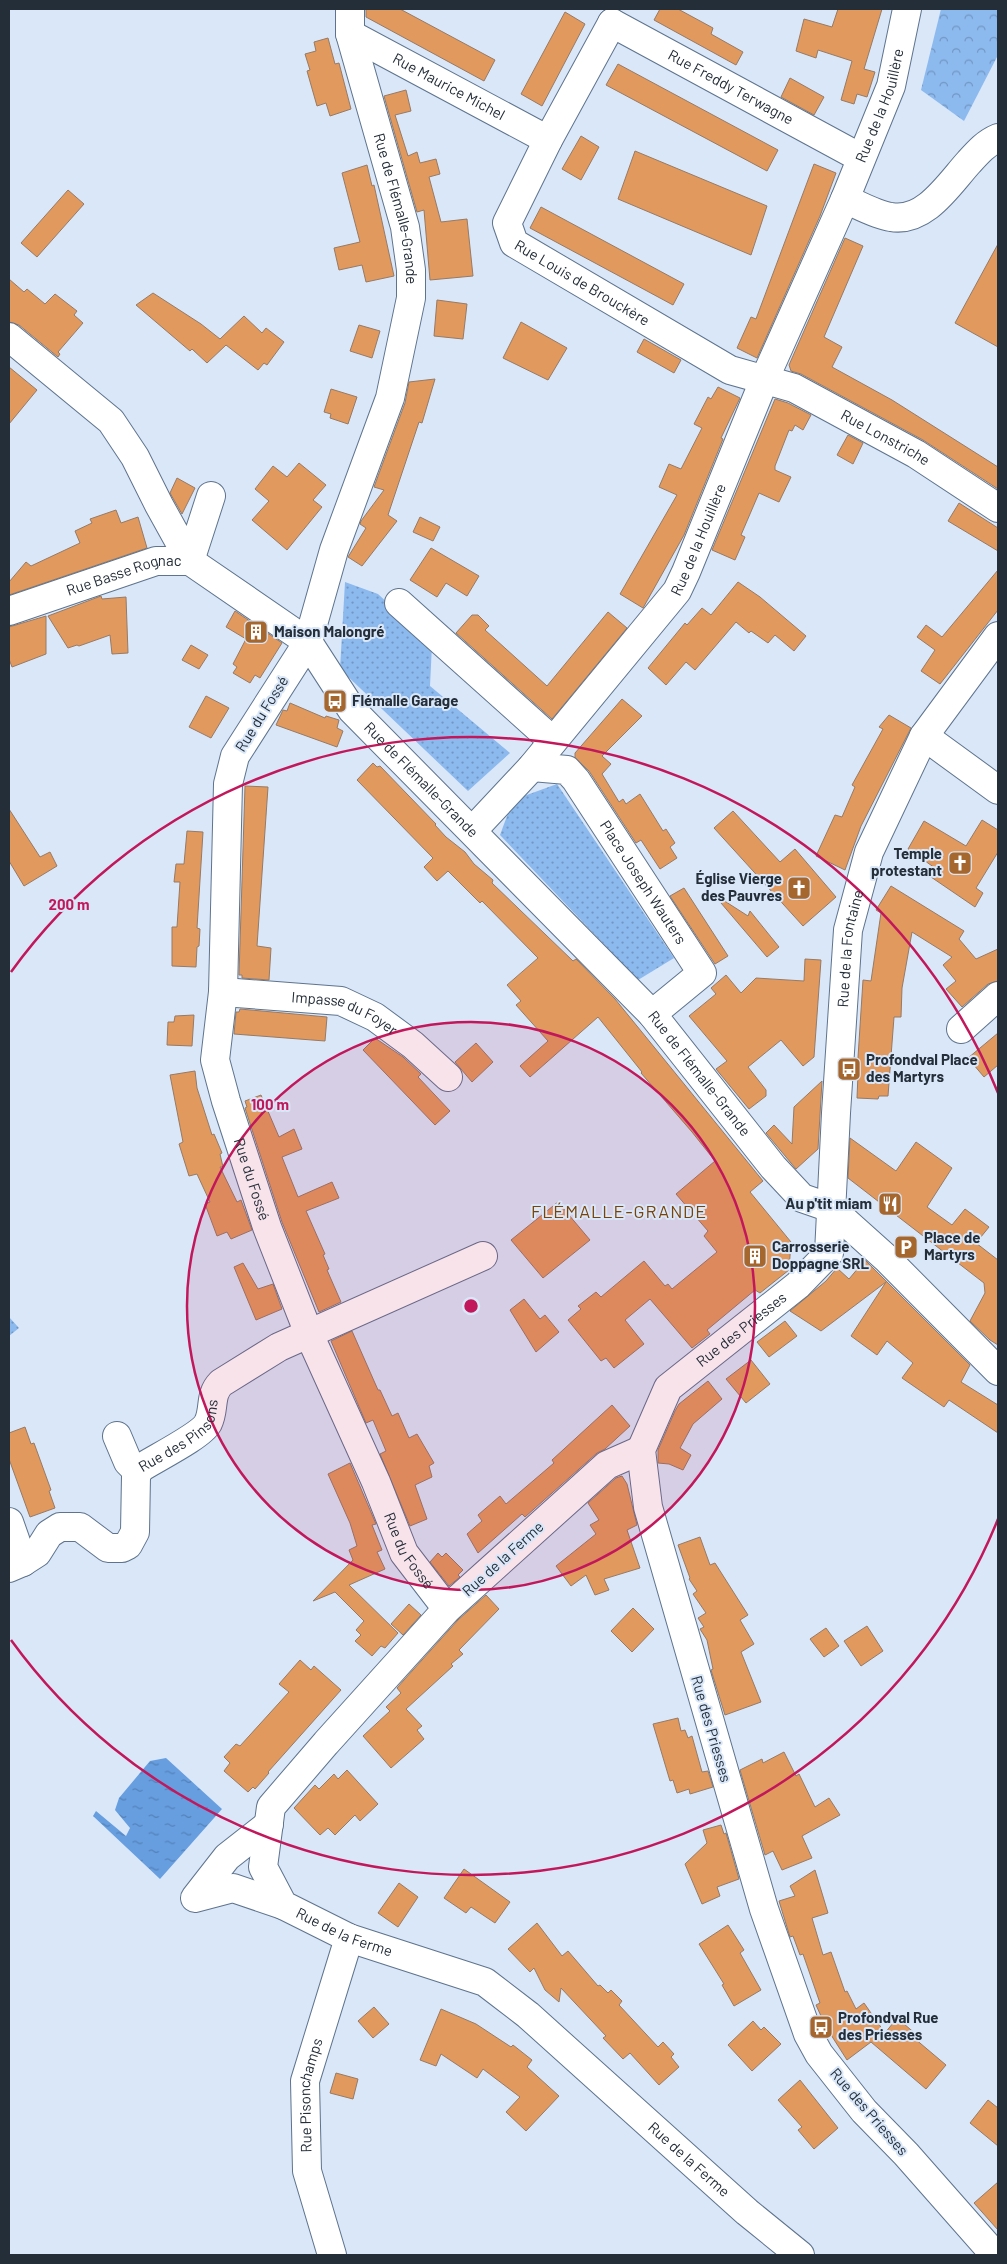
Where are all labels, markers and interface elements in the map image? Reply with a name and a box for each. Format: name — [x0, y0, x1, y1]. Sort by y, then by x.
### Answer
street label: Rue Freddy Terwagne — [665, 45, 797, 128]
street label: Rue de la Houillère — [851, 47, 907, 165]
street label: Rue Maurice Michel — [390, 49, 508, 123]
street label: Rue de Flémalle-Grande — [371, 131, 421, 284]
street label: Rue Louis de Brouckère — [512, 235, 653, 329]
street label: Rue Lonstriche — [838, 405, 934, 469]
street label: Rue de la Houillère — [666, 481, 729, 598]
street label: Rue Basse Rognac — [64, 551, 182, 599]
building icon: Maison Malongré — [243, 619, 269, 645]
place label: Maison Malongré — [274, 622, 384, 640]
street label: Rue du Fossé — [231, 672, 292, 755]
bus stop icon: Flémalle Garage — [322, 688, 348, 714]
place label: Flémalle Garage — [352, 691, 458, 709]
street label: Rue de Flémalle-Grande — [361, 718, 482, 841]
street label: Place Joseph Wauters — [597, 817, 691, 947]
place label: Temple protestant — [871, 844, 942, 879]
church icon: Temple protestant — [947, 850, 973, 876]
place label: Église Vierge des Pauvres — [695, 869, 782, 904]
church icon: Église Vierge des Pauvres — [786, 875, 812, 901]
street label: Rue de la Fontaine — [833, 888, 866, 1008]
text: 200 m — [48, 895, 90, 913]
street label: Impasse du Foyer — [291, 987, 402, 1039]
street label: Rue de Flémalle-Grande — [645, 1007, 755, 1139]
place label: Profondval Place des Martyrs — [866, 1050, 978, 1085]
bus stop icon: Profondval Place des Martyrs — [836, 1056, 862, 1082]
text: 100 m — [251, 1095, 289, 1113]
street label: Rue du Fossé — [231, 1135, 274, 1223]
restaurant icon: Au p'tit miam — [877, 1191, 903, 1217]
place label: Au p'tit miam — [785, 1194, 872, 1212]
district label: FLÉMALLE-GRANDE — [531, 1200, 707, 1222]
place label: Place de Martyrs — [924, 1228, 980, 1263]
parking icon: Place de Martyrs — [893, 1234, 919, 1260]
place label: Carrosserie Doppagne SRL — [772, 1237, 869, 1272]
building icon: Carrosserie Doppagne SRL — [742, 1243, 768, 1269]
street label: Rue des Priesses — [692, 1288, 790, 1370]
centre of rings — [462, 1297, 480, 1315]
street label: Rue des Pinsons — [135, 1398, 221, 1475]
street label: Rue du Fossé — [381, 1510, 438, 1592]
street label: Rue de la Ferme — [458, 1517, 547, 1599]
street label: Rue des Priesses — [688, 1673, 736, 1784]
street label: Rue de la Ferme — [293, 1903, 395, 1959]
place label: Profondval Rue des Priesses — [838, 2008, 939, 2043]
bus stop icon: Profondval Rue des Priesses — [808, 2014, 834, 2040]
street label: Rue Pisonchamps — [295, 2036, 326, 2153]
street label: Rue des Priesses — [827, 2064, 913, 2159]
street label: Rue de la Ferme — [645, 2118, 734, 2200]

